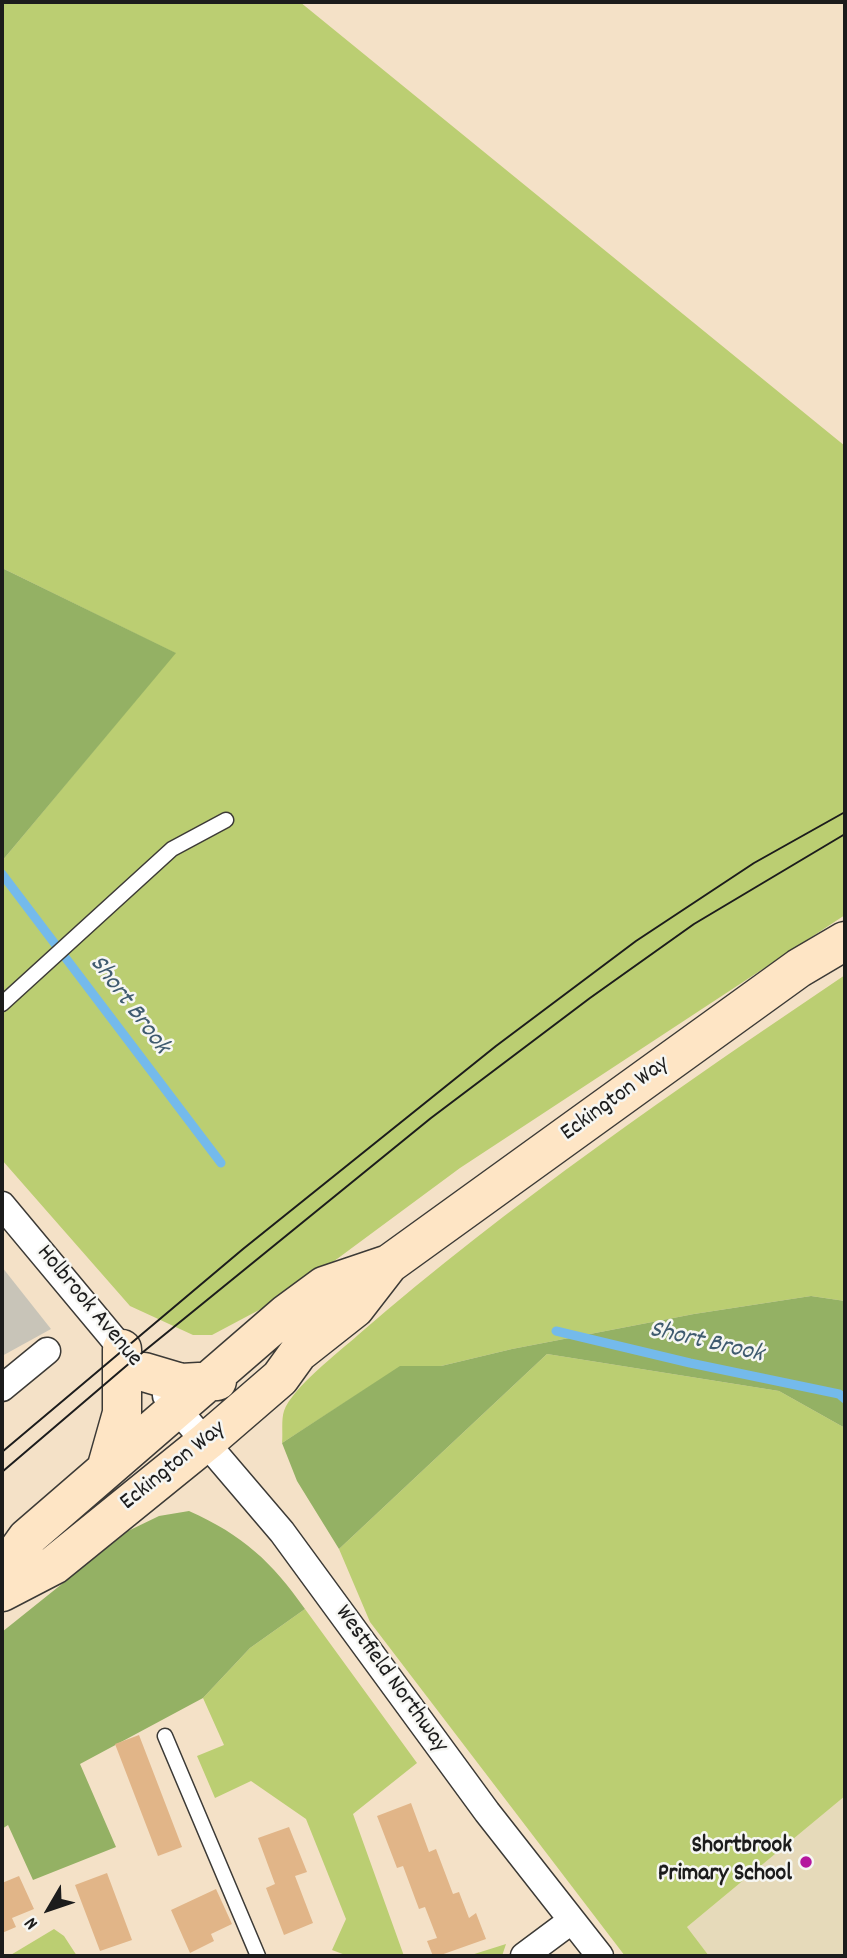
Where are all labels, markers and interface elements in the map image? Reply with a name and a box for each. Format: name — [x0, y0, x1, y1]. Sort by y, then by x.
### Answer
water label: Short Brook — [81, 950, 175, 1062]
street label: Eckington Way — [556, 1051, 676, 1149]
street label: Holbrook Avenue — [29, 1240, 147, 1374]
water label: Short Brook — [646, 1316, 766, 1372]
street label: Eckington Way — [115, 1416, 233, 1518]
street label: Westfield Northway — [327, 1601, 453, 1759]
place label: Shortbrook Primary School — [658, 1834, 792, 1890]
marker: Shortbrook Primary School — [798, 1854, 814, 1870]
north arrow — [14, 1874, 84, 1944]
text: N — [19, 1910, 46, 1935]

